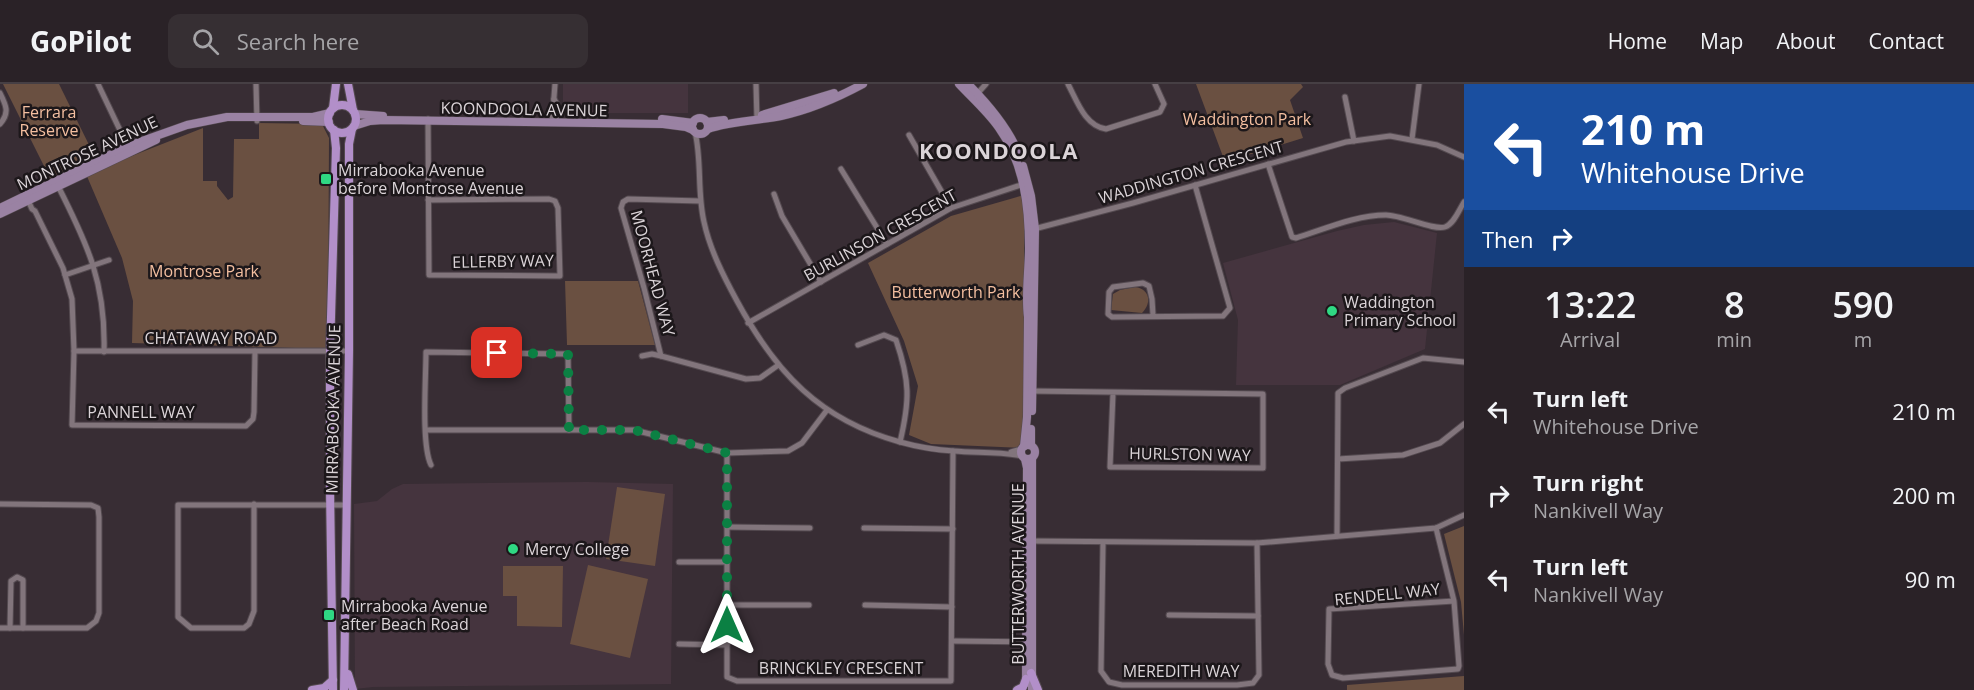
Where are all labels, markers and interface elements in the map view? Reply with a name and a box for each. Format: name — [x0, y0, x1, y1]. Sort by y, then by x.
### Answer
search box — [168, 14, 588, 68]
text: GoPilot — [30, 22, 132, 60]
icon: search — [189, 25, 222, 58]
text: Search here — [237, 26, 359, 56]
text: Home — [1608, 27, 1667, 55]
text: Map — [1700, 27, 1743, 55]
text: About — [1776, 27, 1836, 55]
text: Contact — [1869, 27, 1944, 55]
street label: KOONDOOLA AVENUE — [440, 97, 608, 121]
text: 210 m — [1581, 100, 1705, 157]
park label: Ferrara Reserve — [20, 101, 79, 141]
park label: Waddington Park — [1183, 108, 1312, 130]
icon: left — [1482, 108, 1560, 186]
street label: MONTROSE AVENUE — [13, 111, 161, 195]
district label: KOONDOOLA — [919, 135, 1079, 165]
street label: WADDINGTON CRESCENT — [1096, 135, 1286, 209]
text: Whitehouse Drive — [1581, 154, 1805, 191]
place label: Mirrabooka Avenue before Montrose Avenue — [338, 159, 524, 199]
marker: Mirrabooka Avenue before Montrose Avenue — [319, 172, 333, 186]
street label: BURLINSON CRESCENT — [800, 184, 961, 286]
street label: MOORHEAD WAY — [626, 208, 680, 338]
icon: right — [1545, 222, 1578, 255]
text: Then — [1482, 224, 1533, 254]
street label: ELLERBY WAY — [452, 249, 554, 273]
park label: Montrose Park — [149, 260, 260, 282]
text: 13:22 — [1544, 280, 1636, 329]
text: 8 — [1724, 280, 1745, 329]
text: 590 — [1832, 280, 1894, 329]
park label: Butterworth Park — [892, 281, 1021, 303]
place label: Waddington Primary School — [1344, 291, 1456, 331]
marker: Waddington Primary School — [1325, 304, 1339, 318]
street label: MIRRABOOKA AVENUE — [321, 324, 345, 494]
text: Arrival — [1560, 326, 1620, 353]
text: min — [1716, 326, 1752, 353]
text: m — [1854, 326, 1872, 353]
street label: CHATAWAY ROAD — [145, 327, 277, 349]
pin — [471, 327, 522, 378]
icon: arrive — [480, 336, 513, 369]
text: Turn left — [1533, 383, 1628, 413]
icon: left — [1482, 395, 1515, 428]
text: 210 m — [1892, 396, 1956, 426]
street label: PANNELL WAY — [87, 401, 195, 423]
text: Whitehouse Drive — [1533, 413, 1699, 440]
street label: HURLSTON WAY — [1129, 442, 1251, 466]
text: Turn right — [1533, 467, 1644, 497]
icon: right — [1482, 479, 1515, 512]
text: 200 m — [1892, 480, 1956, 510]
street label: BUTTERWORTH AVENUE — [1007, 483, 1029, 665]
text: Nankivell Way — [1533, 497, 1663, 524]
place label: Mercy College — [525, 538, 629, 560]
marker: Mercy College — [506, 542, 520, 556]
text: Turn left — [1533, 551, 1628, 581]
icon: left — [1482, 563, 1515, 596]
text: 90 m — [1905, 564, 1956, 594]
street label: RENDELL WAY — [1333, 578, 1441, 610]
text: Nankivell Way — [1533, 581, 1663, 608]
position arrow — [695, 593, 759, 657]
place label: Mirrabooka Avenue after Beach Road — [341, 595, 488, 635]
marker: Mirrabooka Avenue after Beach Road — [322, 608, 336, 622]
street label: BRINCKLEY CRESCENT — [759, 657, 923, 679]
street label: MEREDITH WAY — [1123, 660, 1239, 682]

